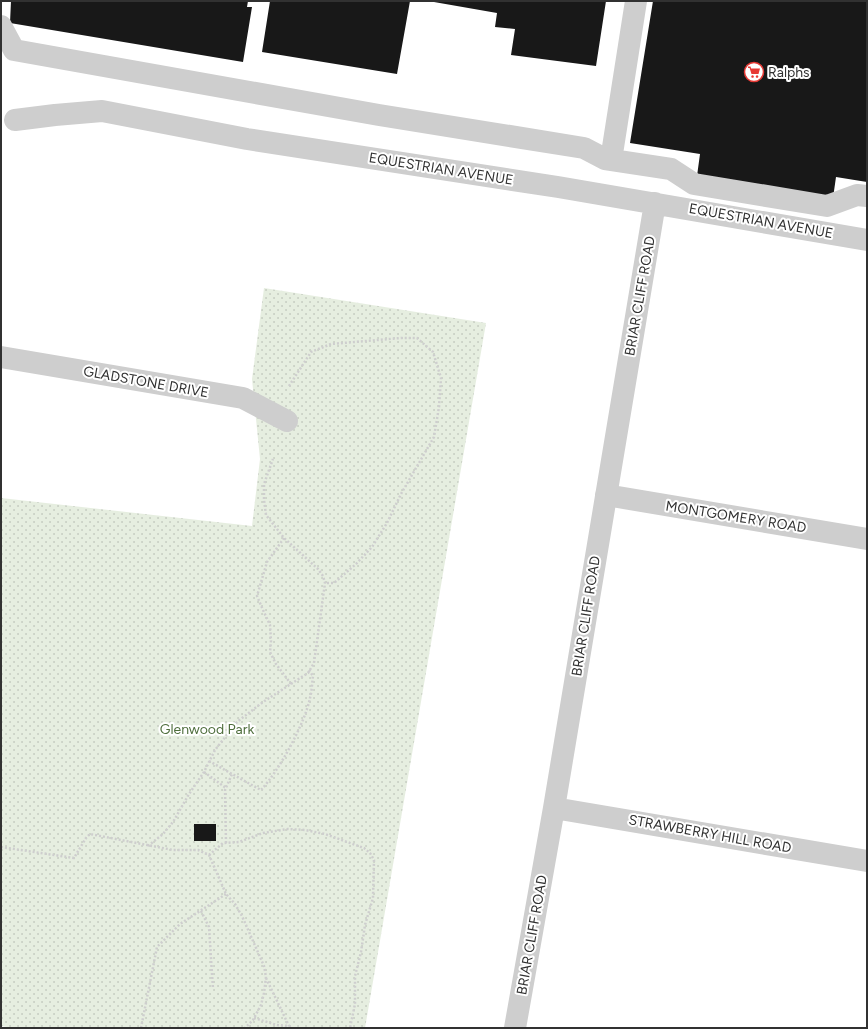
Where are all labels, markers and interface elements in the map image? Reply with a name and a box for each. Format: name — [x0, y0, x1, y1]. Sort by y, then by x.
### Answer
supermarket icon: Ralphs — [743, 61, 765, 83]
place label: Ralphs — [768, 64, 810, 81]
street label: EQUESTRIAN AVENUE — [368, 149, 514, 189]
street label: EQUESTRIAN AVENUE — [688, 200, 834, 242]
street label: BRIAR CLIFF ROAD — [621, 235, 659, 357]
street label: GLADSTONE DRIVE — [82, 363, 210, 401]
street label: MONTGOMERY ROAD — [664, 497, 808, 537]
street label: BRIAR CLIFF ROAD — [568, 555, 604, 677]
park label: Glenwood Park — [160, 721, 254, 738]
street label: STRAWBERRY HILL ROAD — [627, 811, 793, 857]
street label: BRIAR CLIFF ROAD — [513, 874, 551, 996]

